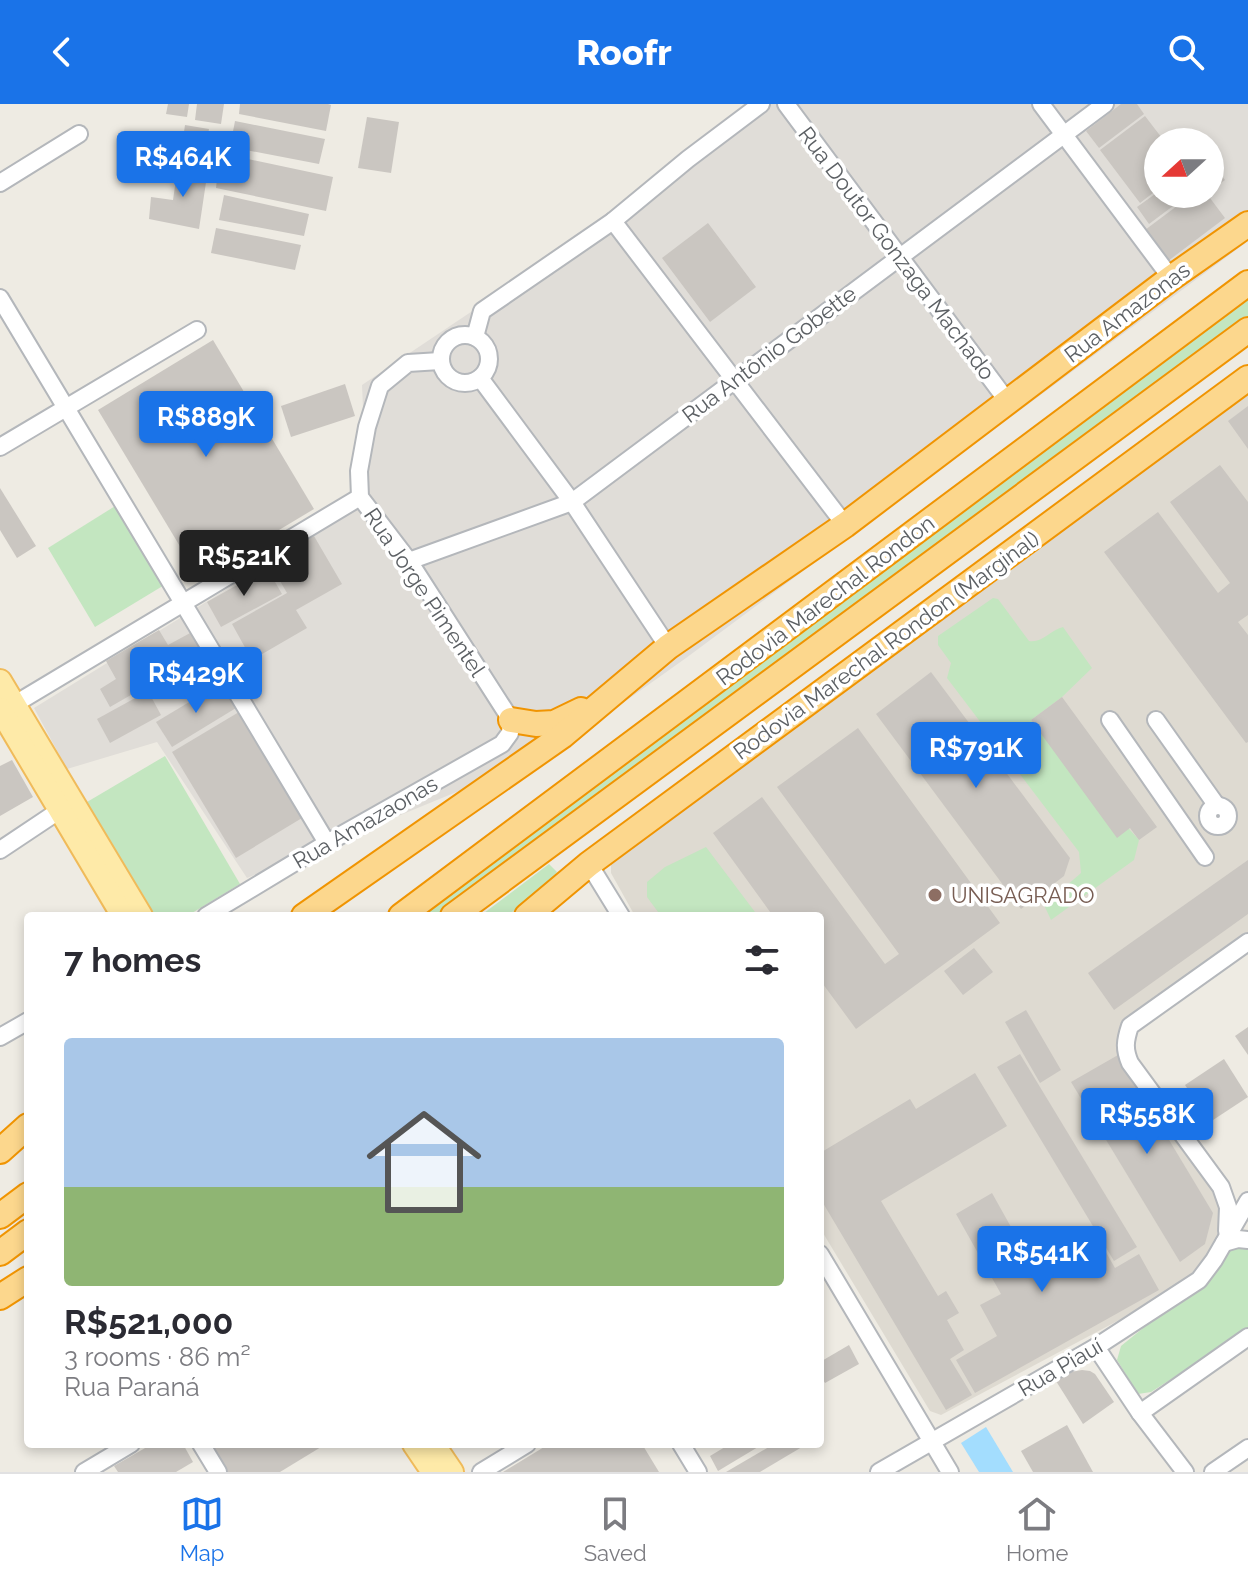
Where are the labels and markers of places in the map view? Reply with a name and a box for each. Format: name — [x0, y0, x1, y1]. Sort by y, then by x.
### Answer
pin: R$464K — [118, 131, 248, 199]
pin: R$889K — [141, 391, 271, 459]
pin: R$521K — [179, 530, 309, 598]
pin: R$429K — [131, 647, 261, 715]
pin: R$791K — [911, 722, 1041, 790]
place label: UNISAGRADO — [951, 882, 1095, 908]
marker: UNISAGRADO — [926, 886, 944, 904]
pin: R$558K — [1082, 1088, 1212, 1156]
pin: R$541K — [977, 1226, 1107, 1294]

